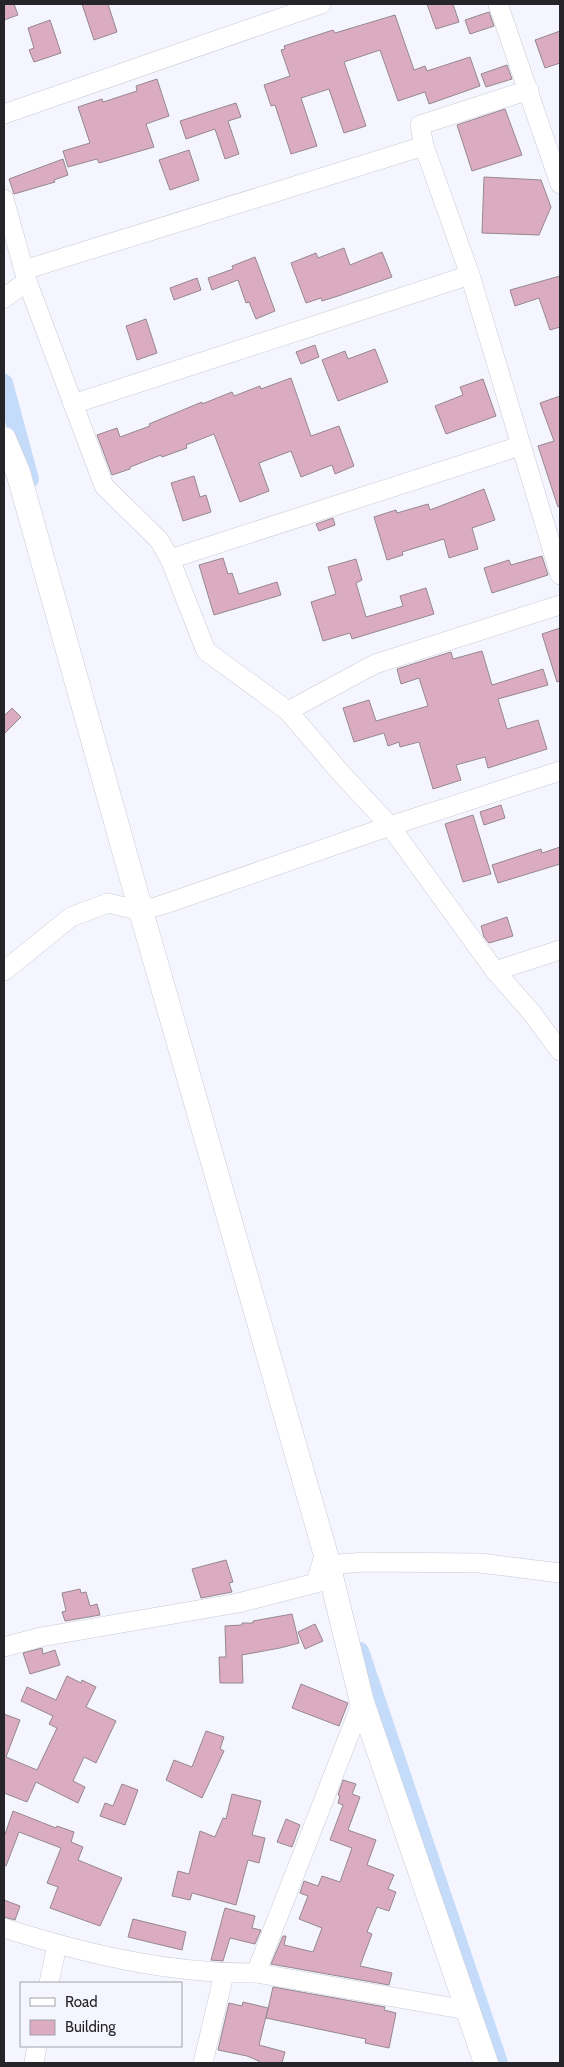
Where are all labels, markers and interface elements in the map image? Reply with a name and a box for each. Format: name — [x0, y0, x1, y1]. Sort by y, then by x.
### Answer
legend — [20, 1982, 182, 2047]
text: Road — [65, 1993, 98, 2011]
text: Building — [65, 2018, 116, 2036]

